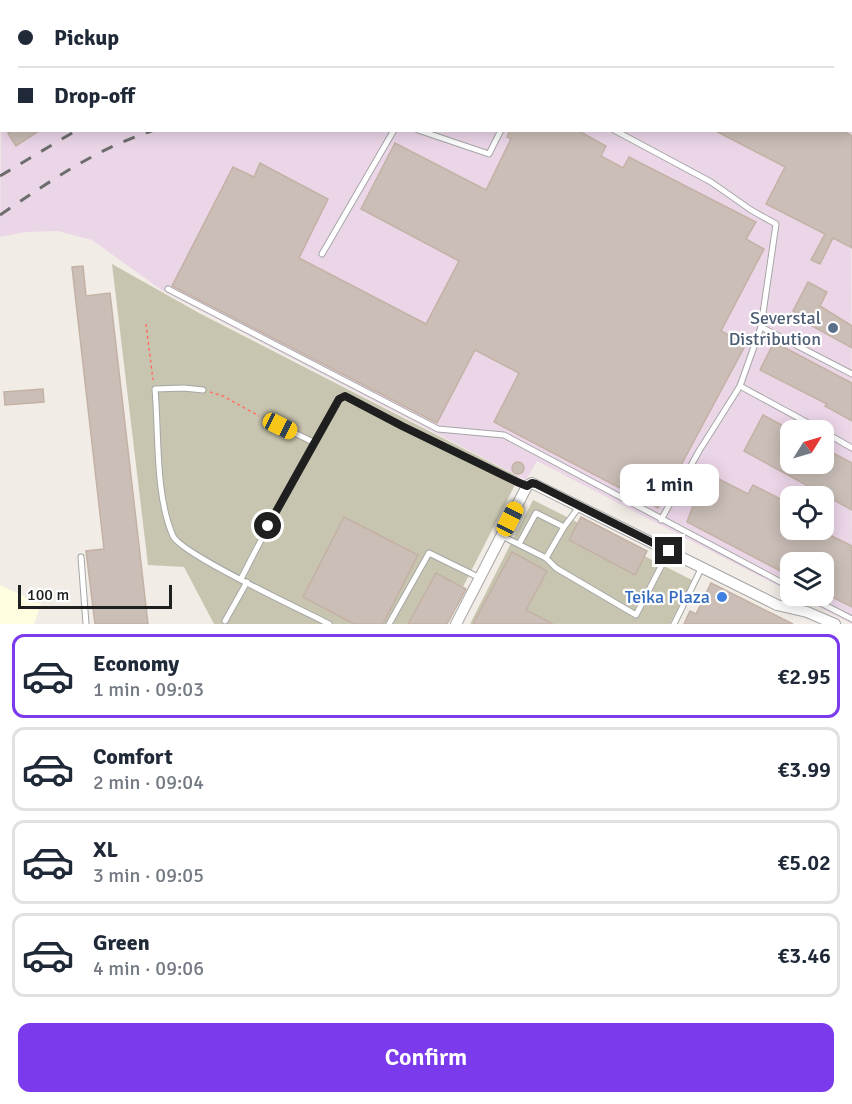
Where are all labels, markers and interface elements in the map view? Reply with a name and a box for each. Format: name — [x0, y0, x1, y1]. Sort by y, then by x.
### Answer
text: Pickup — [54, 24, 119, 51]
text: Drop-off — [54, 82, 135, 109]
place label: Severstal Distribution — [729, 307, 821, 350]
marker: Severstal Distribution — [826, 321, 840, 335]
car — [260, 410, 300, 442]
north arrow — [780, 420, 834, 474]
map controls — [780, 420, 834, 606]
callout: 1 min — [620, 464, 718, 506]
text: 1 min — [646, 472, 693, 497]
button: locate — [780, 486, 834, 540]
car — [494, 499, 526, 539]
route start — [254, 512, 281, 539]
route end — [655, 537, 682, 564]
button: layers — [780, 552, 834, 606]
scale bar — [18, 582, 172, 610]
text: 100 m — [27, 585, 69, 605]
place label: Teika Plaza — [625, 586, 710, 608]
marker: Teika Plaza — [715, 590, 729, 604]
icon: car — [21, 649, 75, 703]
text: Economy — [93, 650, 179, 677]
text: €2.95 — [777, 663, 831, 690]
text: 1 min · 09:03 — [93, 677, 204, 702]
icon: car — [21, 742, 75, 796]
text: Comfort — [93, 743, 173, 770]
text: €3.99 — [777, 756, 831, 783]
text: 2 min · 09:04 — [93, 770, 204, 795]
icon: car — [21, 835, 75, 889]
text: XL — [93, 836, 118, 863]
text: €5.02 — [777, 849, 831, 876]
text: 3 min · 09:05 — [93, 863, 204, 888]
icon: car — [21, 928, 75, 982]
text: Green — [93, 929, 150, 956]
text: €3.46 — [777, 942, 831, 969]
text: 4 min · 09:06 — [93, 956, 204, 981]
button: Confirm — [18, 1023, 834, 1092]

